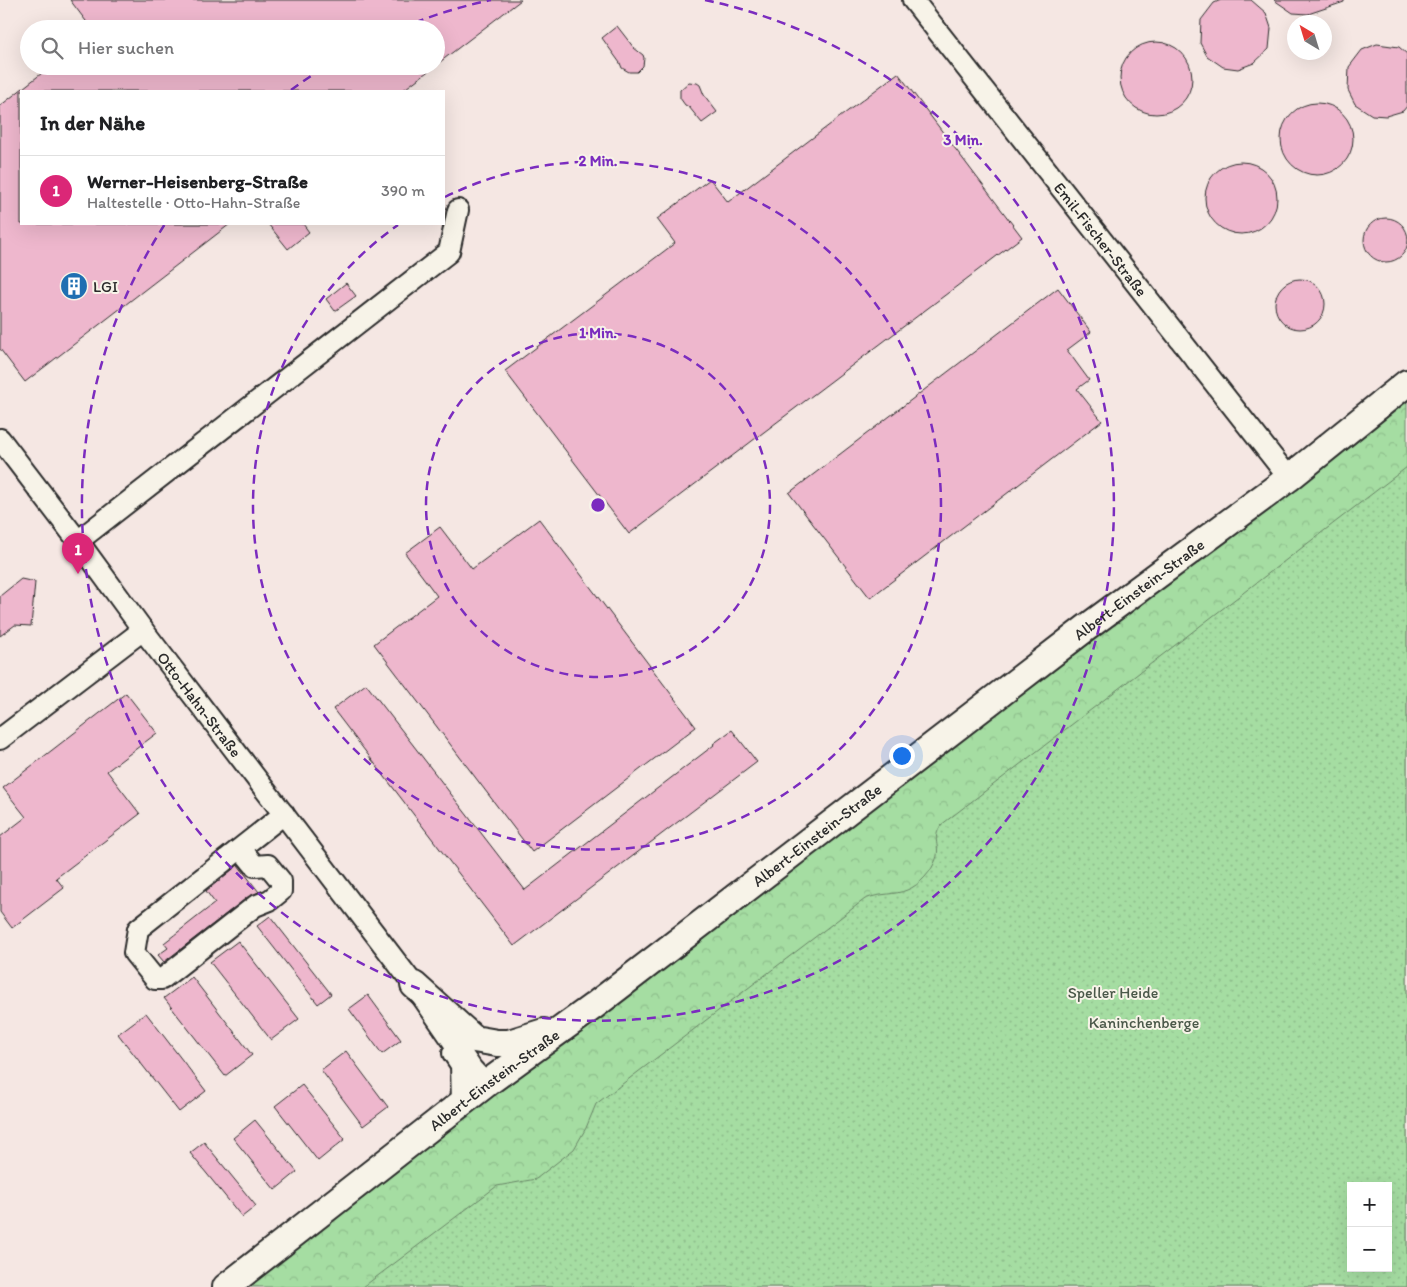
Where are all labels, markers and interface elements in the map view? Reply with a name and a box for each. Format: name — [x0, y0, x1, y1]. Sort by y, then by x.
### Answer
north arrow — [1287, 15, 1332, 60]
search box — [20, 20, 445, 75]
icon: search — [38, 34, 66, 62]
text: Hier suchen — [78, 36, 174, 59]
text: In der Nähe — [40, 110, 145, 135]
text: 3 Min. — [943, 131, 983, 149]
text: 2 Min. — [578, 152, 618, 170]
text: Werner-Heisenberg-Straße — [87, 170, 308, 193]
street label: Emil-Fischer-Straße — [1050, 178, 1151, 300]
text: 1 — [52, 181, 60, 200]
text: 390 m — [381, 181, 425, 200]
text: Haltestelle · Otto-Hahn-Straße — [87, 193, 300, 212]
building icon: LGI — [59, 271, 89, 301]
place label: LGI — [93, 277, 118, 296]
text: 1 Min. — [579, 324, 617, 342]
centre of rings — [589, 496, 607, 514]
pin: 1 — [62, 533, 94, 574]
street label: Albert-Einstein-Straße — [1070, 535, 1208, 644]
street label: Otto-Hahn-Straße — [153, 648, 245, 761]
your location — [889, 743, 915, 769]
street label: Albert-Einstein-Straße — [749, 779, 886, 891]
park label: Speller Heide — [1068, 983, 1158, 1002]
park label: Kaninchenberge — [1089, 1013, 1199, 1032]
street label: Albert-Einstein-Straße — [425, 1025, 563, 1135]
map controls — [1347, 1182, 1392, 1272]
button: + — [1347, 1182, 1392, 1227]
button: − — [1347, 1227, 1392, 1272]

